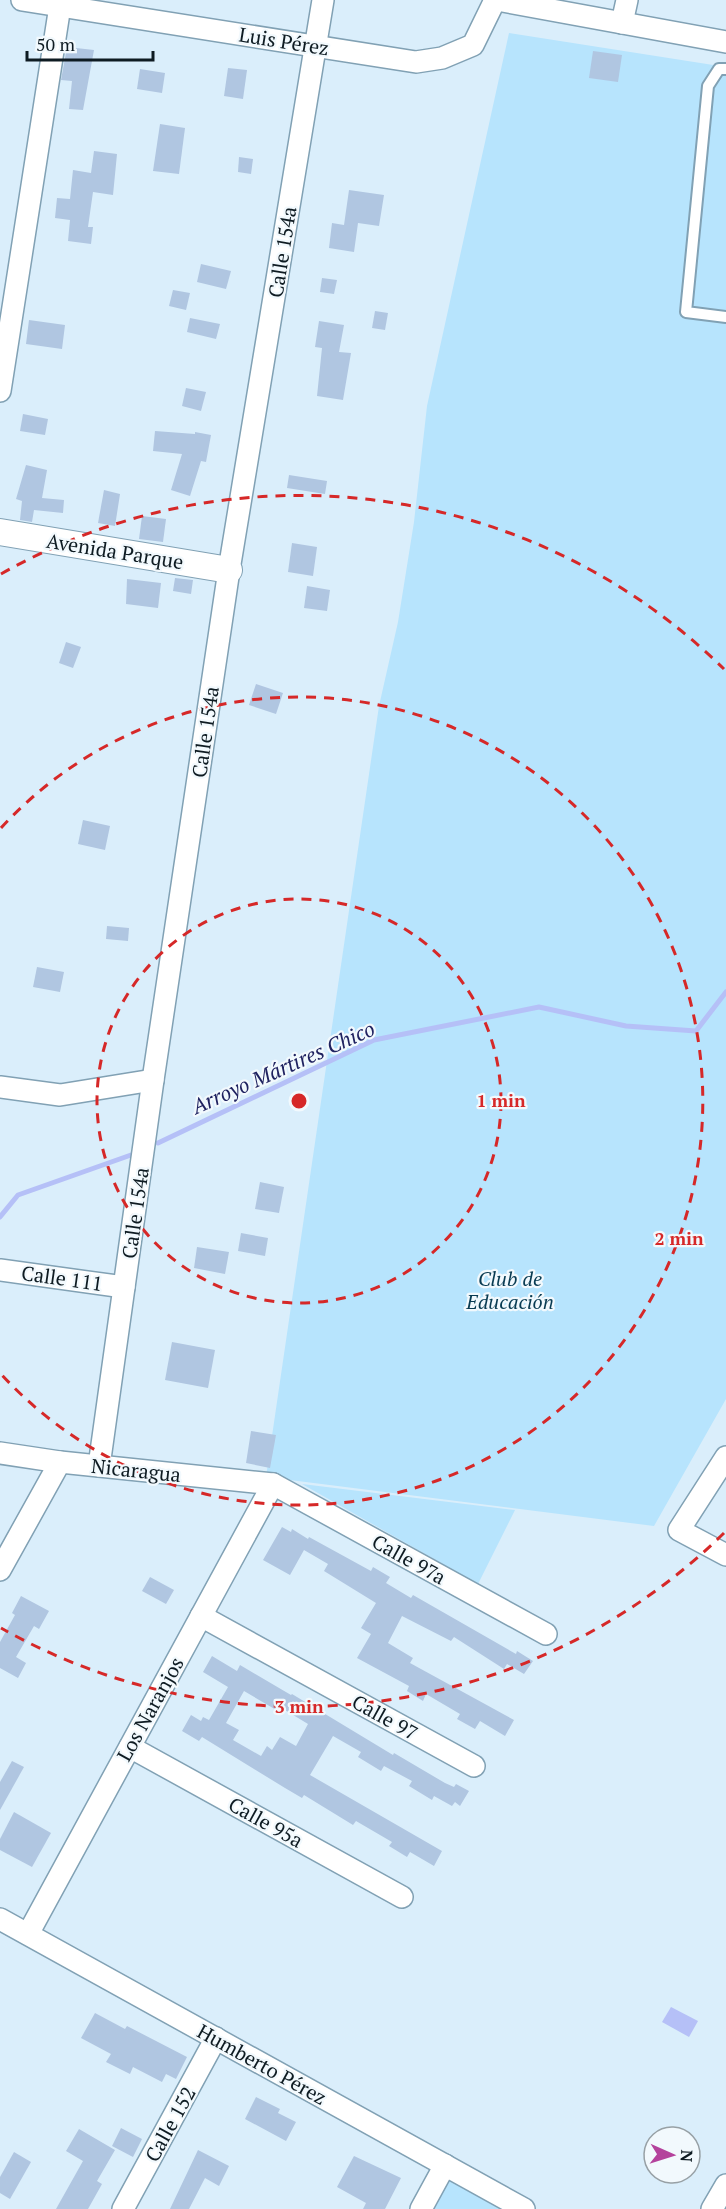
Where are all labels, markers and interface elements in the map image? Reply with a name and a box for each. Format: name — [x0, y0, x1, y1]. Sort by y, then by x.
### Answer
street label: Luis Pérez — [237, 21, 331, 61]
scale bar — [27, 24, 153, 62]
text: 50 m — [36, 32, 76, 56]
street label: Calle 154a — [261, 204, 303, 300]
street label: Avenida Parque — [45, 527, 185, 575]
street label: Calle 154a — [185, 685, 225, 779]
water label: Arroyo Mártires Chico — [185, 1014, 379, 1121]
text: 1 min — [476, 1088, 526, 1112]
centre of rings — [289, 1091, 309, 1111]
street label: Calle 154a — [115, 1166, 155, 1260]
text: 2 min — [654, 1226, 704, 1250]
street label: Calle 111 — [20, 1259, 104, 1297]
park label: Club de Educación — [465, 1265, 554, 1315]
street label: Nicaragua — [90, 1452, 182, 1488]
street label: Calle 97a — [367, 1528, 451, 1590]
street label: Los Naranjos — [110, 1652, 190, 1766]
street label: Calle 97 — [347, 1688, 423, 1746]
text: 3 min — [274, 1694, 324, 1718]
street label: Calle 95a — [224, 1790, 308, 1854]
street label: Humberto Pérez — [193, 2017, 331, 2111]
street label: Calle 152 — [138, 2082, 202, 2166]
north arrow — [642, 2125, 702, 2185]
text: N — [676, 2149, 698, 2162]

